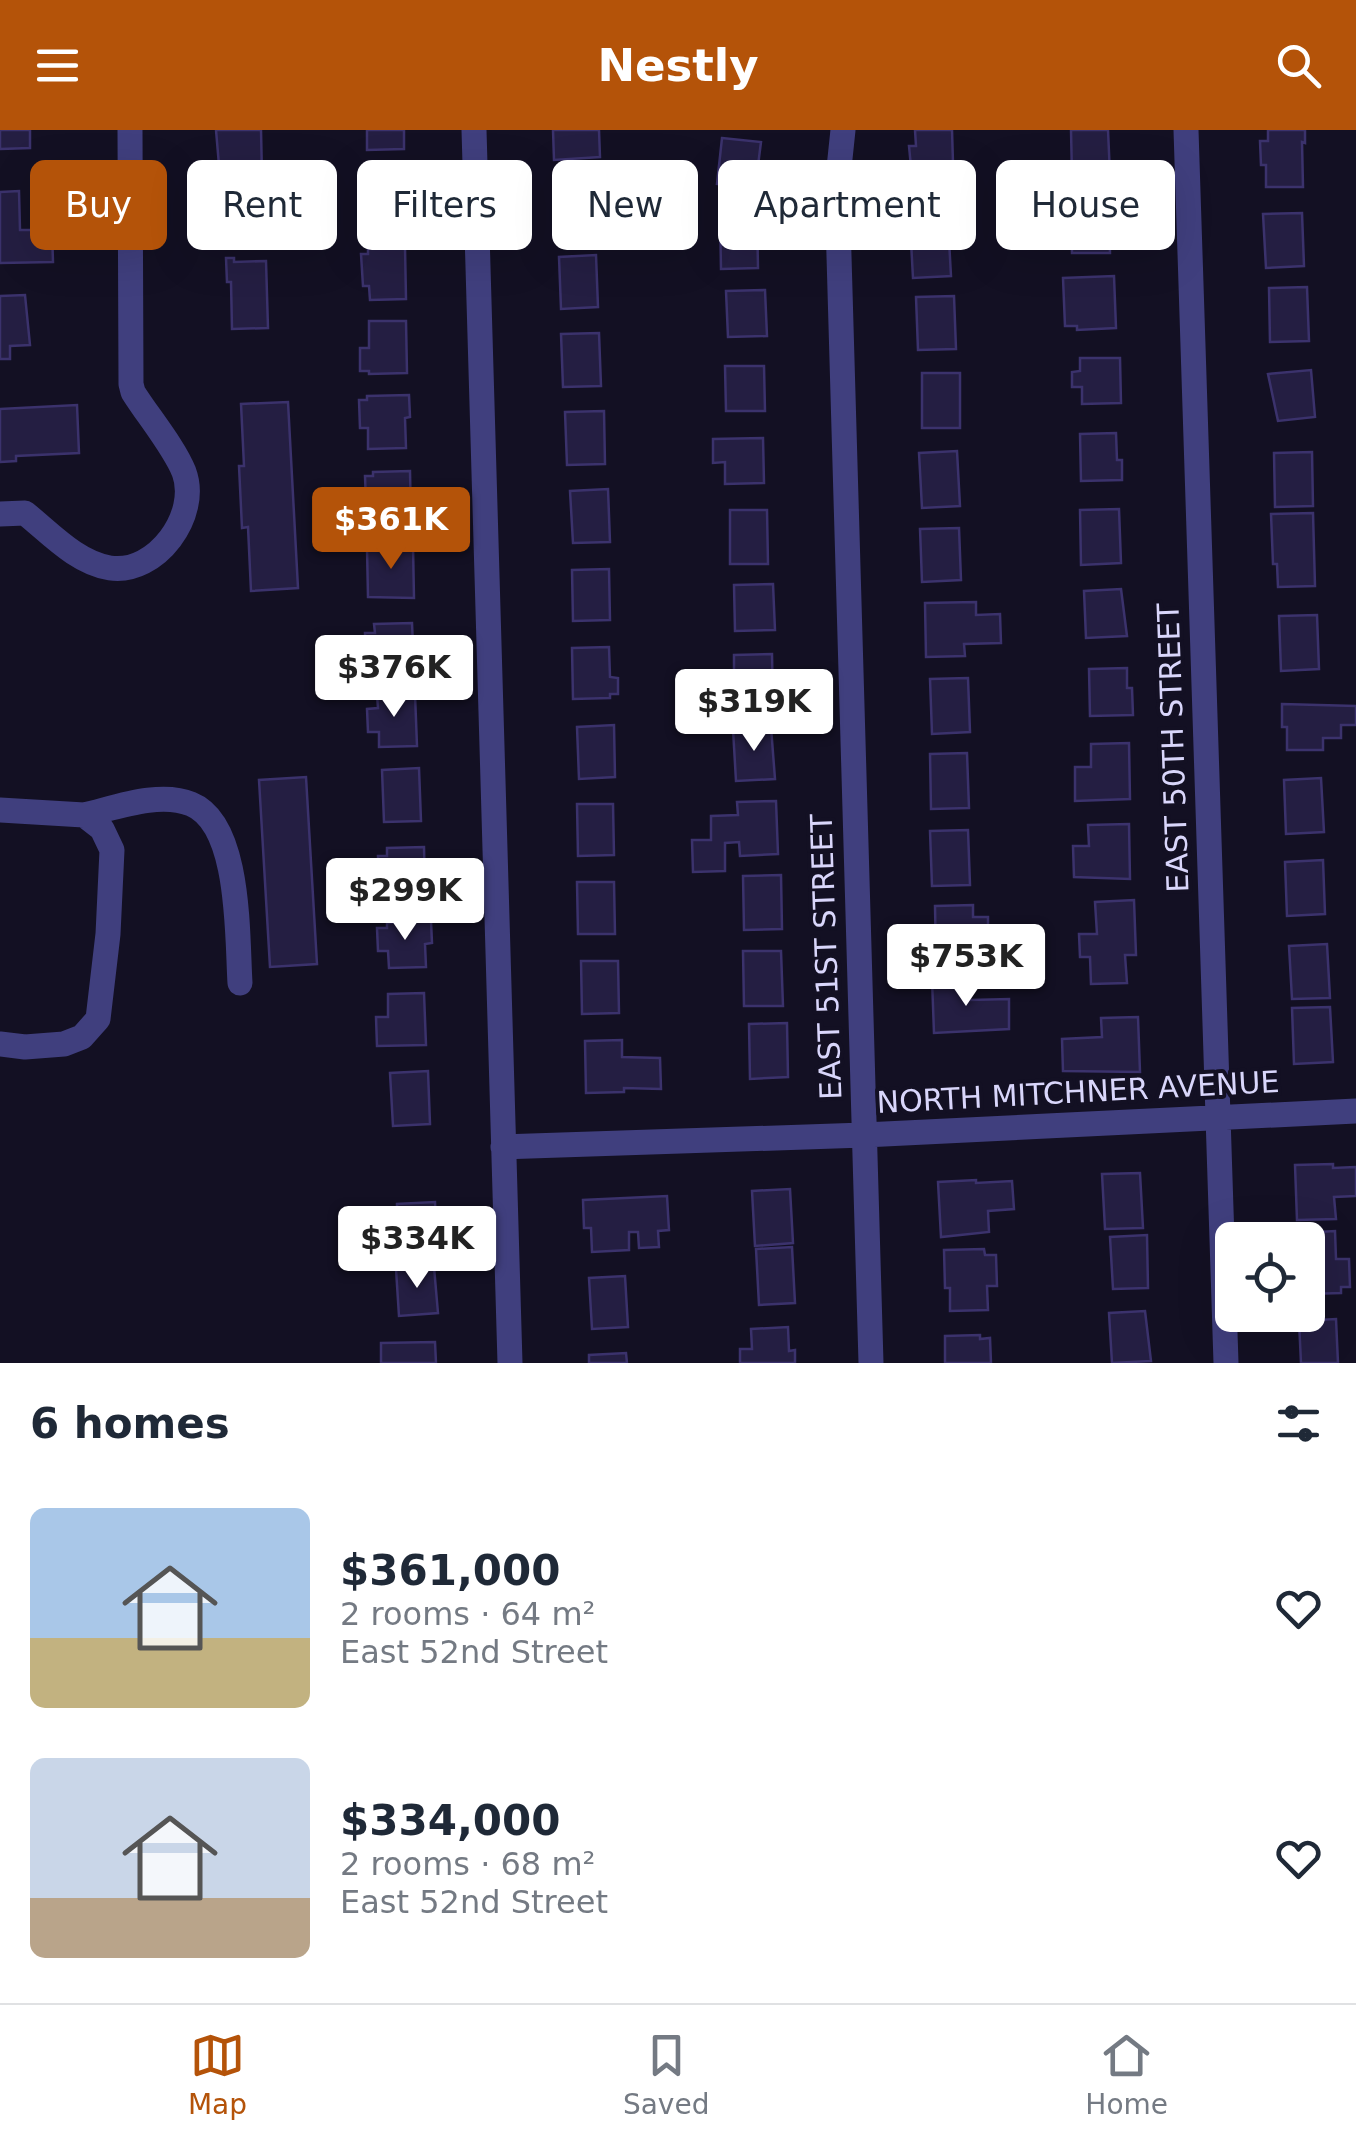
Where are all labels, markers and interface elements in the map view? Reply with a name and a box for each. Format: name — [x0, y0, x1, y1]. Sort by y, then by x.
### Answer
icon: menu — [30, 38, 85, 93]
icon: search — [1271, 38, 1326, 93]
text: Nestly — [597, 39, 759, 92]
chip: Buy — [30, 160, 167, 250]
chip: Rent — [187, 160, 337, 250]
chip: Filters — [357, 160, 532, 250]
chip: New — [552, 160, 698, 250]
chip: Apartment — [718, 160, 976, 250]
chip: House — [996, 160, 1175, 250]
pin: $361K — [321, 487, 461, 572]
text: $361K — [334, 500, 448, 538]
street label: EAST 50TH STREET — [1150, 602, 1196, 893]
pin: $376K — [324, 635, 464, 720]
text: $376K — [337, 648, 451, 686]
pin: $319K — [684, 669, 824, 754]
text: $319K — [697, 682, 811, 720]
street label: EAST 51ST STREET — [803, 813, 848, 1100]
pin: $299K — [335, 858, 475, 943]
text: $299K — [348, 871, 462, 909]
pin: $753K — [896, 924, 1036, 1009]
text: $753K — [909, 937, 1023, 975]
street label: NORTH MITCHNER AVENUE — [876, 1064, 1280, 1120]
pin: $334K — [347, 1206, 487, 1291]
text: $334K — [360, 1219, 474, 1257]
map controls — [1215, 1222, 1325, 1332]
button: locate — [1215, 1222, 1325, 1332]
icon: filters — [1271, 1396, 1326, 1451]
text: 6 homes — [30, 1399, 230, 1448]
text: $361,000 — [340, 1546, 561, 1595]
icon: home — [110, 1548, 230, 1668]
icon: heart — [1271, 1581, 1326, 1636]
text: 2 rooms · 64 m² — [340, 1595, 595, 1633]
text: East 52nd Street — [340, 1633, 608, 1671]
text: $334,000 — [340, 1796, 561, 1845]
icon: home — [110, 1798, 230, 1918]
icon: heart — [1271, 1831, 1326, 1886]
text: 2 rooms · 68 m² — [340, 1845, 595, 1883]
text: East 52nd Street — [340, 1883, 608, 1921]
tab: Map — [188, 2028, 247, 2121]
tab: Saved — [623, 2028, 709, 2121]
tab: Home — [1085, 2028, 1168, 2121]

